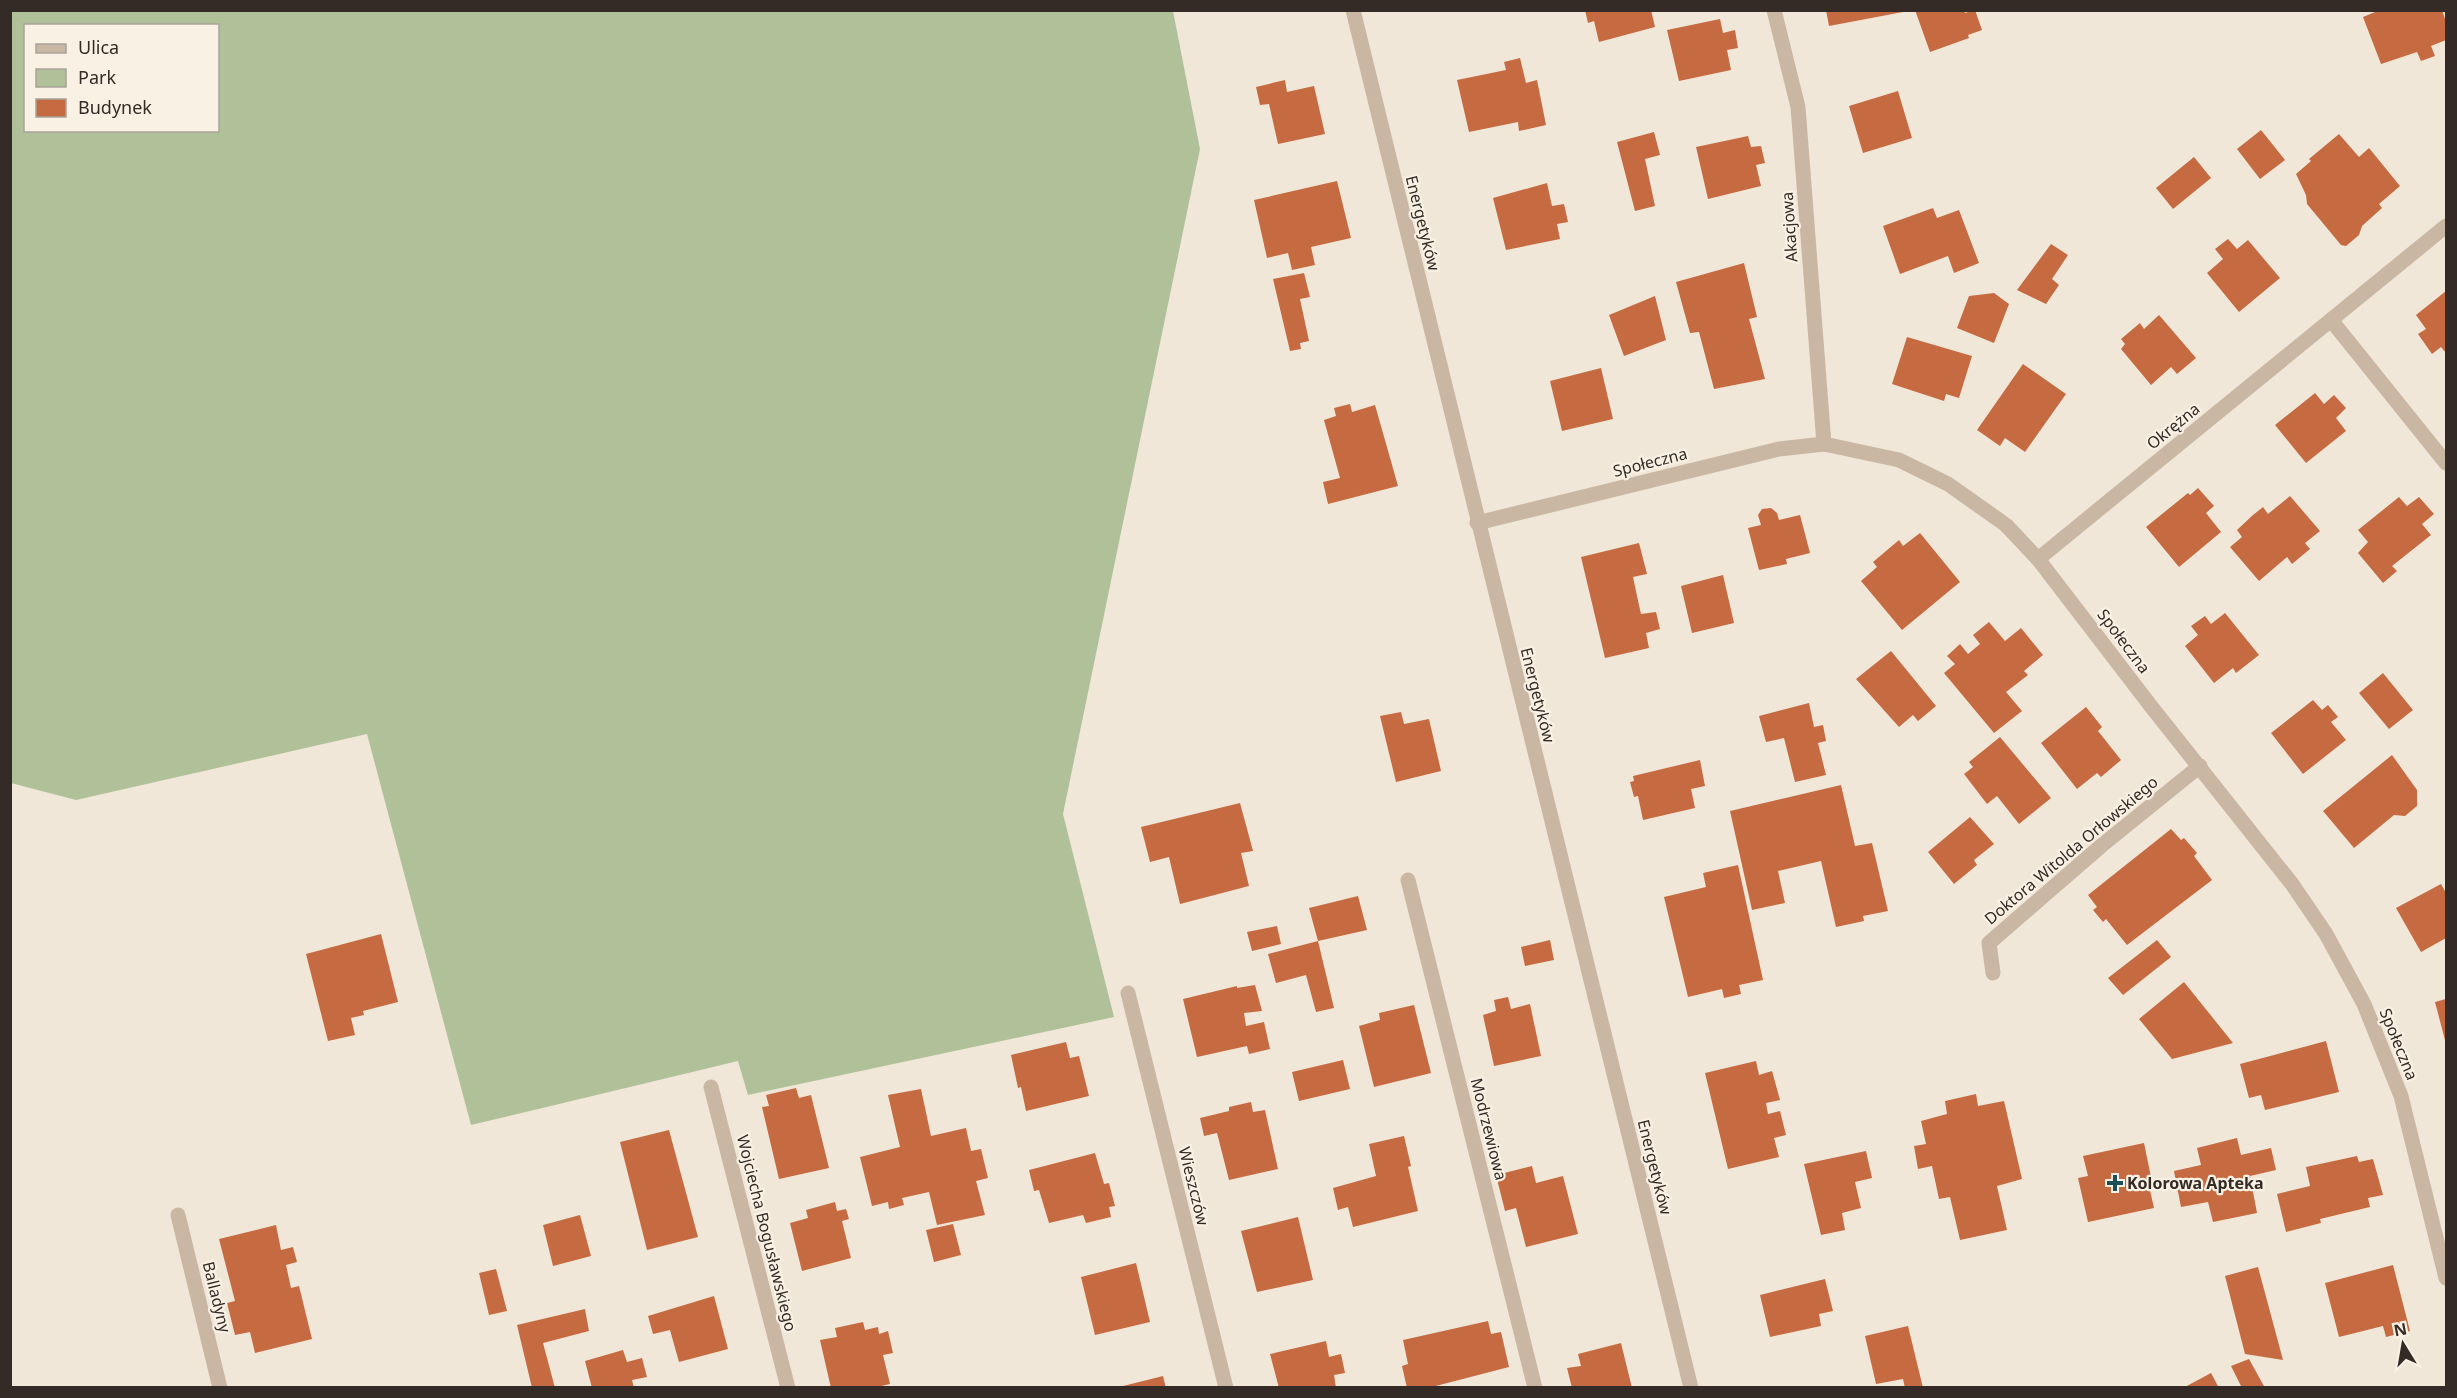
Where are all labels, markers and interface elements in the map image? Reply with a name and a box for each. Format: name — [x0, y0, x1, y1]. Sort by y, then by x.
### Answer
legend — [24, 24, 219, 132]
text: Ulica — [78, 35, 119, 59]
text: Park — [78, 65, 116, 89]
text: Budynek — [78, 95, 152, 119]
street label: Energetyków — [1401, 173, 1446, 273]
street label: Akacjowa — [1776, 191, 1802, 263]
street label: Okrężna — [2142, 398, 2204, 454]
street label: Społeczna — [1611, 442, 1689, 482]
street label: Społeczna — [2092, 604, 2156, 678]
street label: Energetyków — [1516, 645, 1561, 745]
street label: Doktora Witolda Orłowskiego — [1980, 771, 2162, 929]
street label: Społeczna — [2375, 1005, 2423, 1083]
street label: Modrzewiowa — [1466, 1076, 1512, 1182]
street label: Energetyków — [1633, 1117, 1678, 1217]
street label: Wojciecha Bogusławskiego — [732, 1132, 802, 1334]
street label: Wieszczów — [1174, 1144, 1214, 1228]
place label: Kolorowa Apteka — [2127, 1172, 2264, 1194]
marker: Kolorowa Apteka — [2108, 1176, 2122, 1190]
street label: Balladyny — [198, 1259, 237, 1336]
north arrow — [2373, 1314, 2433, 1374]
text: N — [2392, 1317, 2409, 1341]

